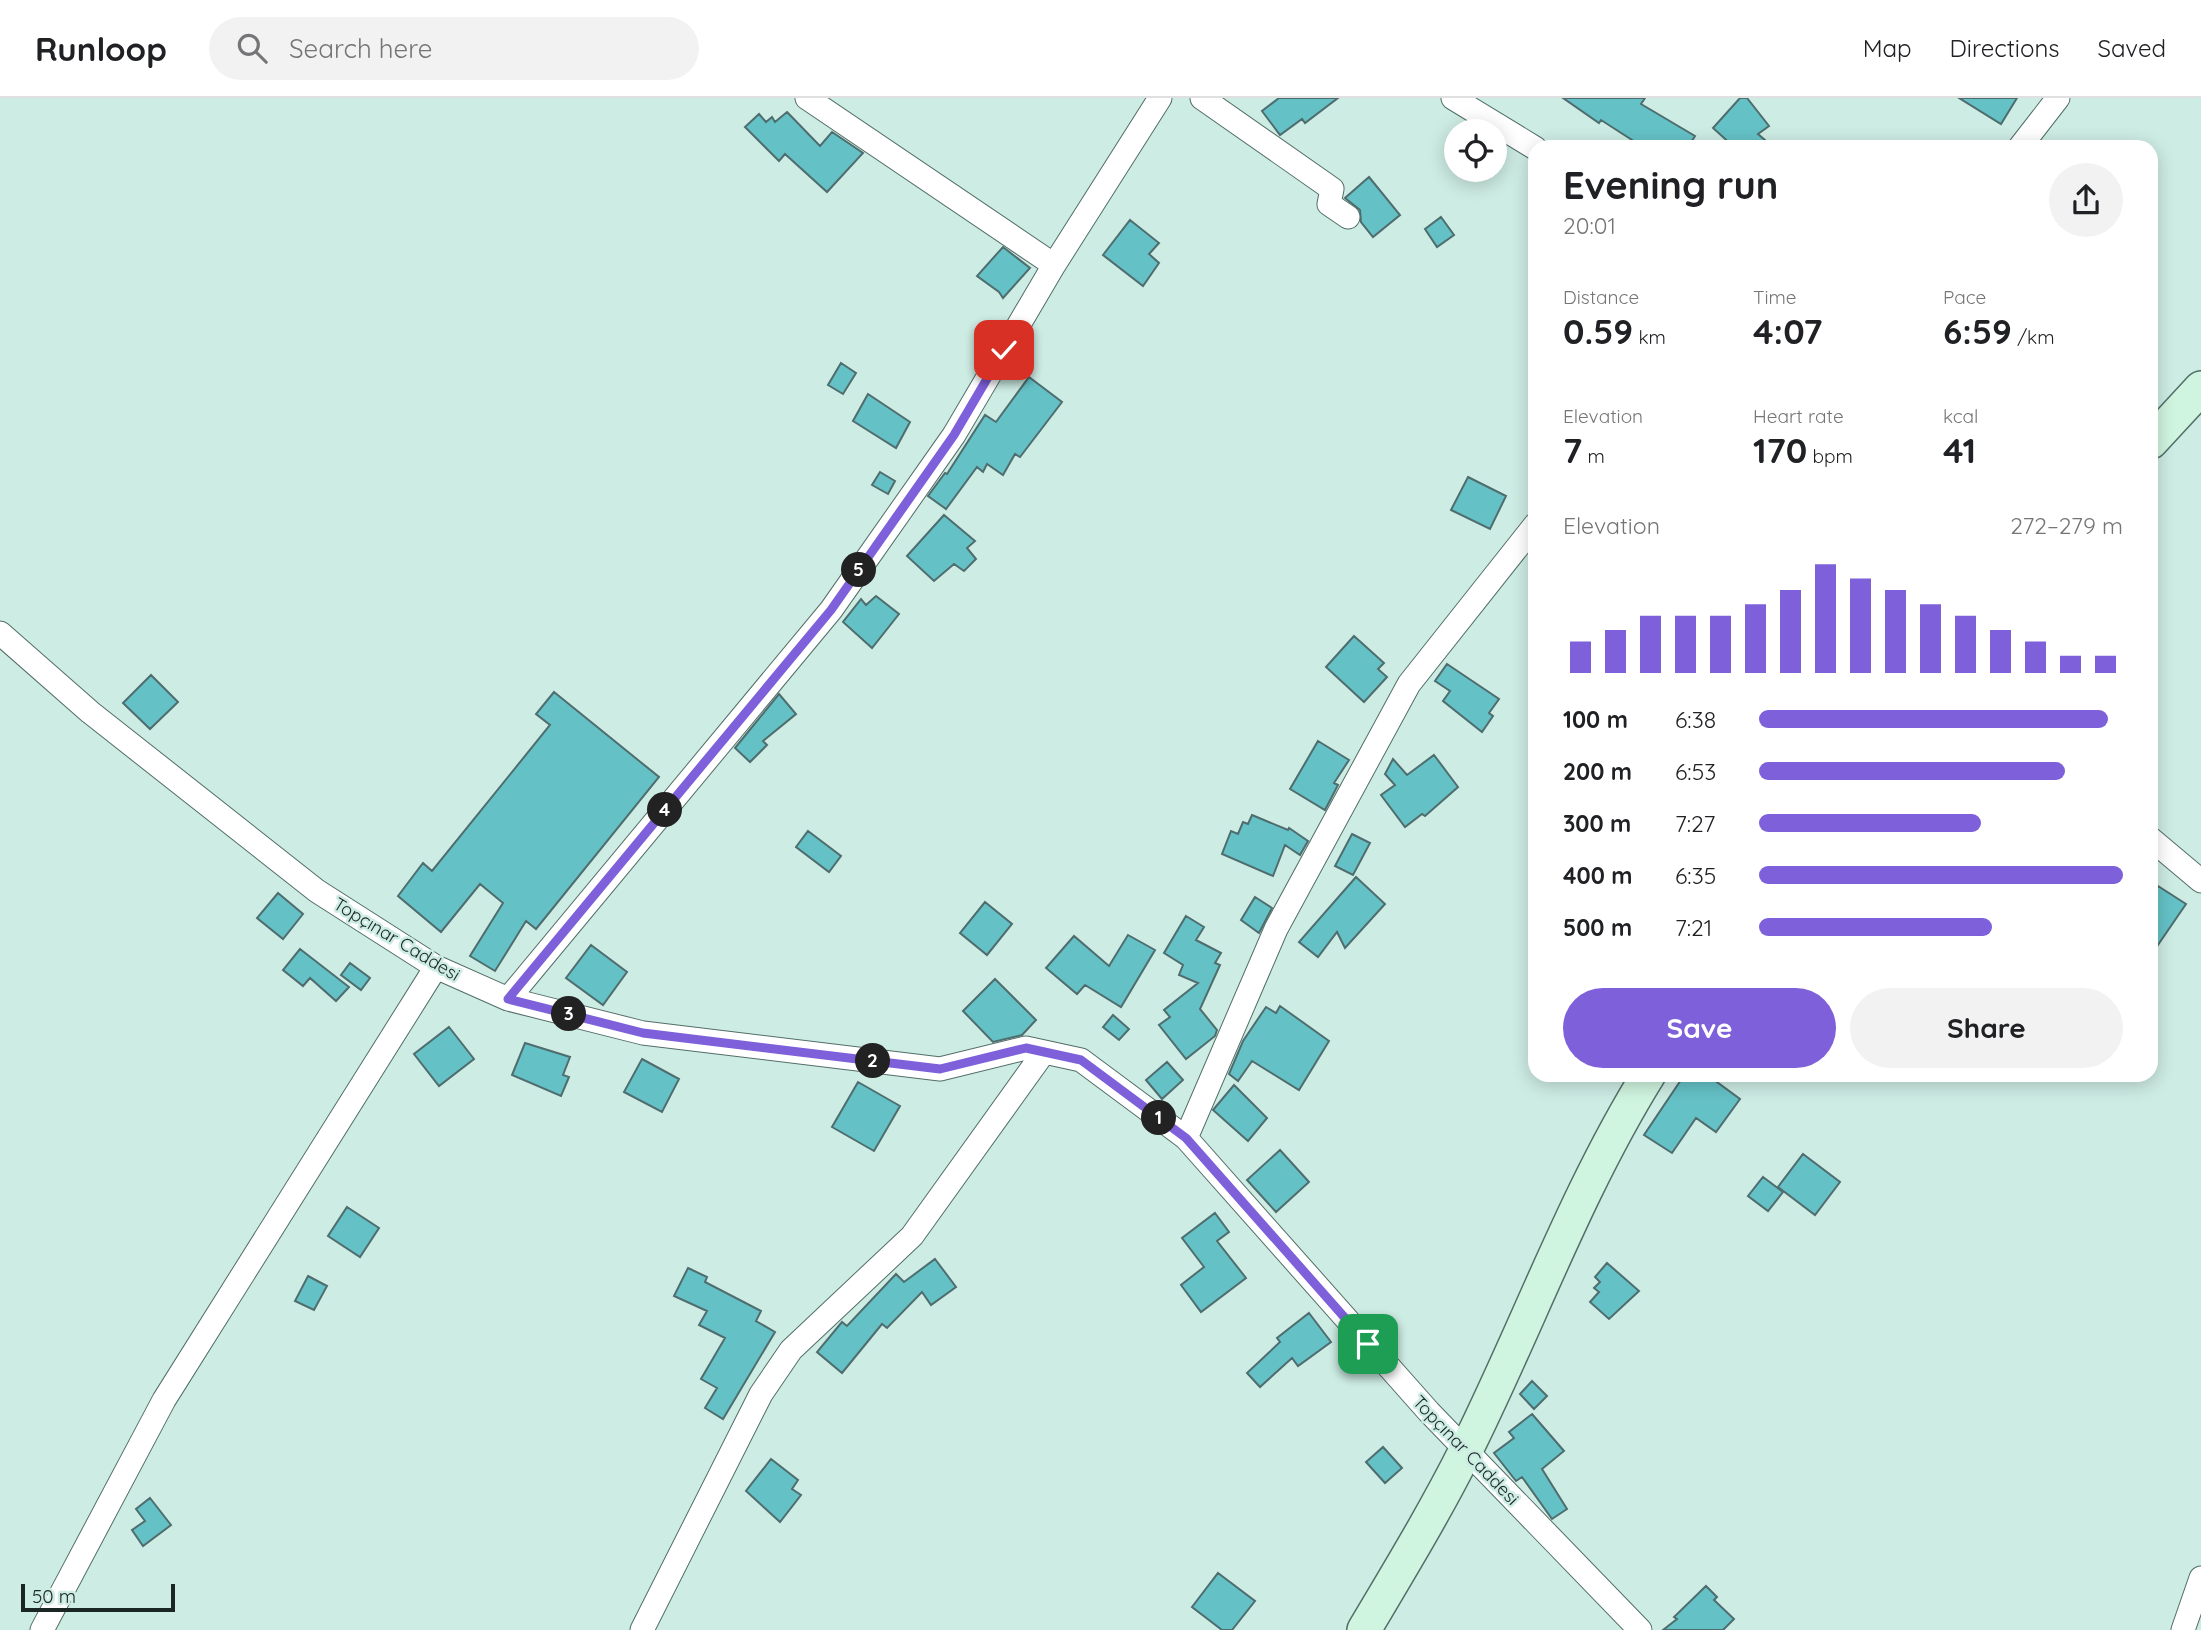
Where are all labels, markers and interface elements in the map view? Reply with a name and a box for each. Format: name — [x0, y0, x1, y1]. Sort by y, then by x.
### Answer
search box — [209, 17, 699, 80]
text: Runloop — [35, 28, 167, 69]
icon: search — [233, 29, 271, 67]
text: Search here — [289, 32, 432, 65]
text: Map — [1863, 33, 1912, 63]
text: Directions — [1950, 33, 2060, 63]
text: Saved — [2098, 33, 2166, 63]
map controls — [1444, 119, 1507, 182]
button: locate — [1444, 119, 1507, 182]
text: Evening run — [1563, 161, 1778, 209]
button: share — [2049, 163, 2123, 237]
text: 20:01 — [1563, 211, 1616, 240]
text: Distance — [1563, 285, 1639, 309]
text: Time — [1753, 285, 1797, 309]
text: Pace — [1943, 285, 1986, 309]
text: 0.59 — [1563, 309, 1633, 353]
text: 4:07 — [1753, 309, 1822, 353]
text: 6:59 — [1943, 309, 2012, 353]
pin — [974, 320, 1034, 380]
text: km — [1633, 325, 1666, 349]
text: /km — [2012, 325, 2055, 349]
icon: check — [985, 331, 1023, 369]
text: Elevation — [1563, 404, 1643, 428]
text: Heart rate — [1753, 404, 1844, 428]
text: kcal — [1943, 404, 1978, 428]
text: 7 — [1563, 428, 1582, 472]
text: 170 — [1753, 428, 1807, 472]
text: 41 — [1943, 428, 1976, 472]
text: m — [1582, 444, 1605, 468]
text: bpm — [1807, 444, 1853, 468]
text: Elevation — [1563, 511, 1660, 540]
text: 272–279 m — [2010, 511, 2123, 540]
pin: 5 — [842, 552, 876, 588]
text: 5 — [853, 557, 864, 581]
text: 100 m — [1563, 705, 1628, 734]
text: 6:38 — [1675, 705, 1716, 734]
text: 200 m — [1563, 757, 1632, 786]
text: 6:53 — [1675, 757, 1716, 786]
pin: 4 — [648, 792, 682, 828]
text: 4 — [659, 797, 670, 821]
text: 300 m — [1563, 809, 1631, 838]
text: 7:27 — [1675, 809, 1715, 838]
text: 400 m — [1563, 861, 1632, 890]
text: 6:35 — [1675, 861, 1716, 890]
street label: Topçınar Caddesi — [329, 892, 465, 986]
text: 500 m — [1563, 913, 1632, 942]
text: 7:21 — [1675, 913, 1712, 942]
button: Save — [1563, 988, 1836, 1068]
button: Share — [1850, 988, 2123, 1068]
pin: 3 — [552, 996, 586, 1032]
text: 3 — [563, 1001, 574, 1025]
pin: 2 — [856, 1044, 890, 1079]
text: 2 — [867, 1048, 878, 1072]
pin: 1 — [1142, 1100, 1176, 1136]
text: 1 — [1155, 1105, 1162, 1129]
pin — [1338, 1314, 1398, 1374]
icon: arrive — [1349, 1325, 1387, 1363]
street label: Topçınar Caddesi — [1408, 1390, 1524, 1510]
scale bar — [21, 1581, 175, 1613]
text: 50 m — [32, 1584, 76, 1608]

